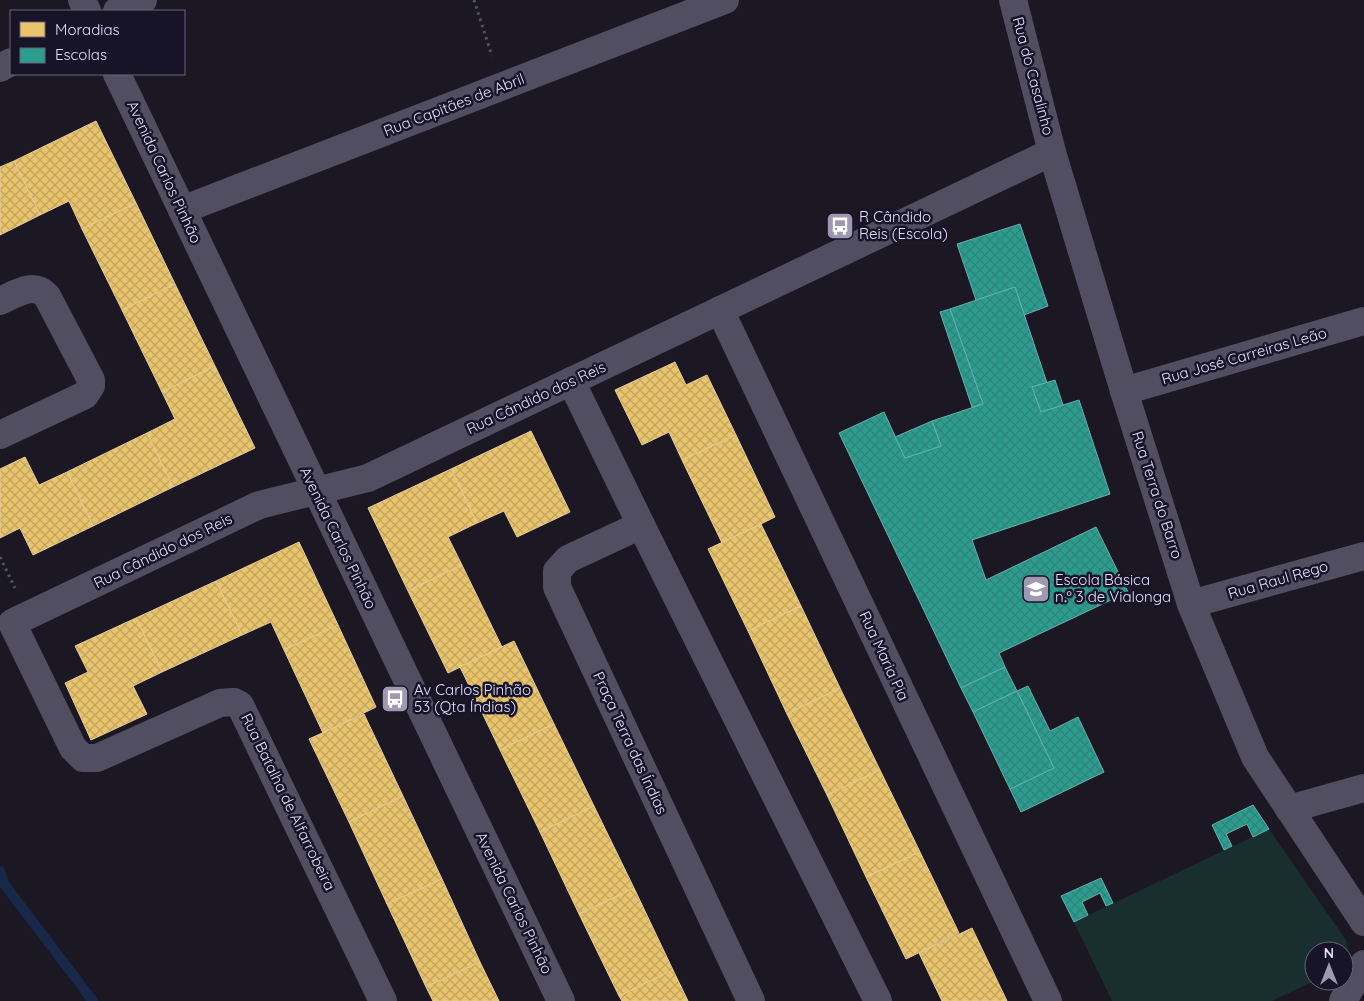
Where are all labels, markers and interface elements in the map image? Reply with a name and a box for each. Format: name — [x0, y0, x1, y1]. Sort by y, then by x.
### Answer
legend — [10, 10, 185, 75]
street label: Rua do Casalinho — [1009, 15, 1058, 137]
text: Moradias — [55, 20, 120, 39]
text: Escolas — [55, 45, 107, 64]
street label: Rua Capitães de Abril — [381, 69, 527, 140]
street label: Avenida Carlos Pinhão — [123, 97, 206, 246]
place label: R Cândido Reis (Escola) — [859, 207, 948, 243]
bus stop icon: R Cândido Reis (Escola) — [825, 211, 855, 241]
street label: Rua José Carreiras Leão — [1159, 323, 1329, 388]
street label: Rua Cândido dos Reis — [463, 357, 609, 438]
street label: Rua Terra do Barro — [1128, 429, 1187, 561]
street label: Avenida Carlos Pinhão — [296, 464, 381, 612]
street label: Rua Cândido dos Reis — [90, 509, 235, 592]
street label: Rua Raul Rego — [1226, 556, 1330, 603]
place label: Escola Básica n.º 3 de Vialonga — [1055, 570, 1171, 606]
school or university icon: Escola Básica n.º 3 de Vialonga — [1021, 574, 1051, 604]
street label: Rua Maria Pia — [855, 608, 913, 704]
street label: Praça Terra das Índias — [589, 669, 672, 817]
place label: Av Carlos Pinhão 53 (Qta Índias) — [414, 680, 531, 716]
bus stop icon: Av Carlos Pinhão 53 (Qta Índias) — [380, 684, 410, 714]
street label: Rua Batalha de Alfarrobeira — [237, 710, 340, 894]
street label: Avenida Carlos Pinhão — [472, 829, 557, 977]
north arrow — [1304, 941, 1354, 991]
text: N — [1324, 944, 1334, 962]

